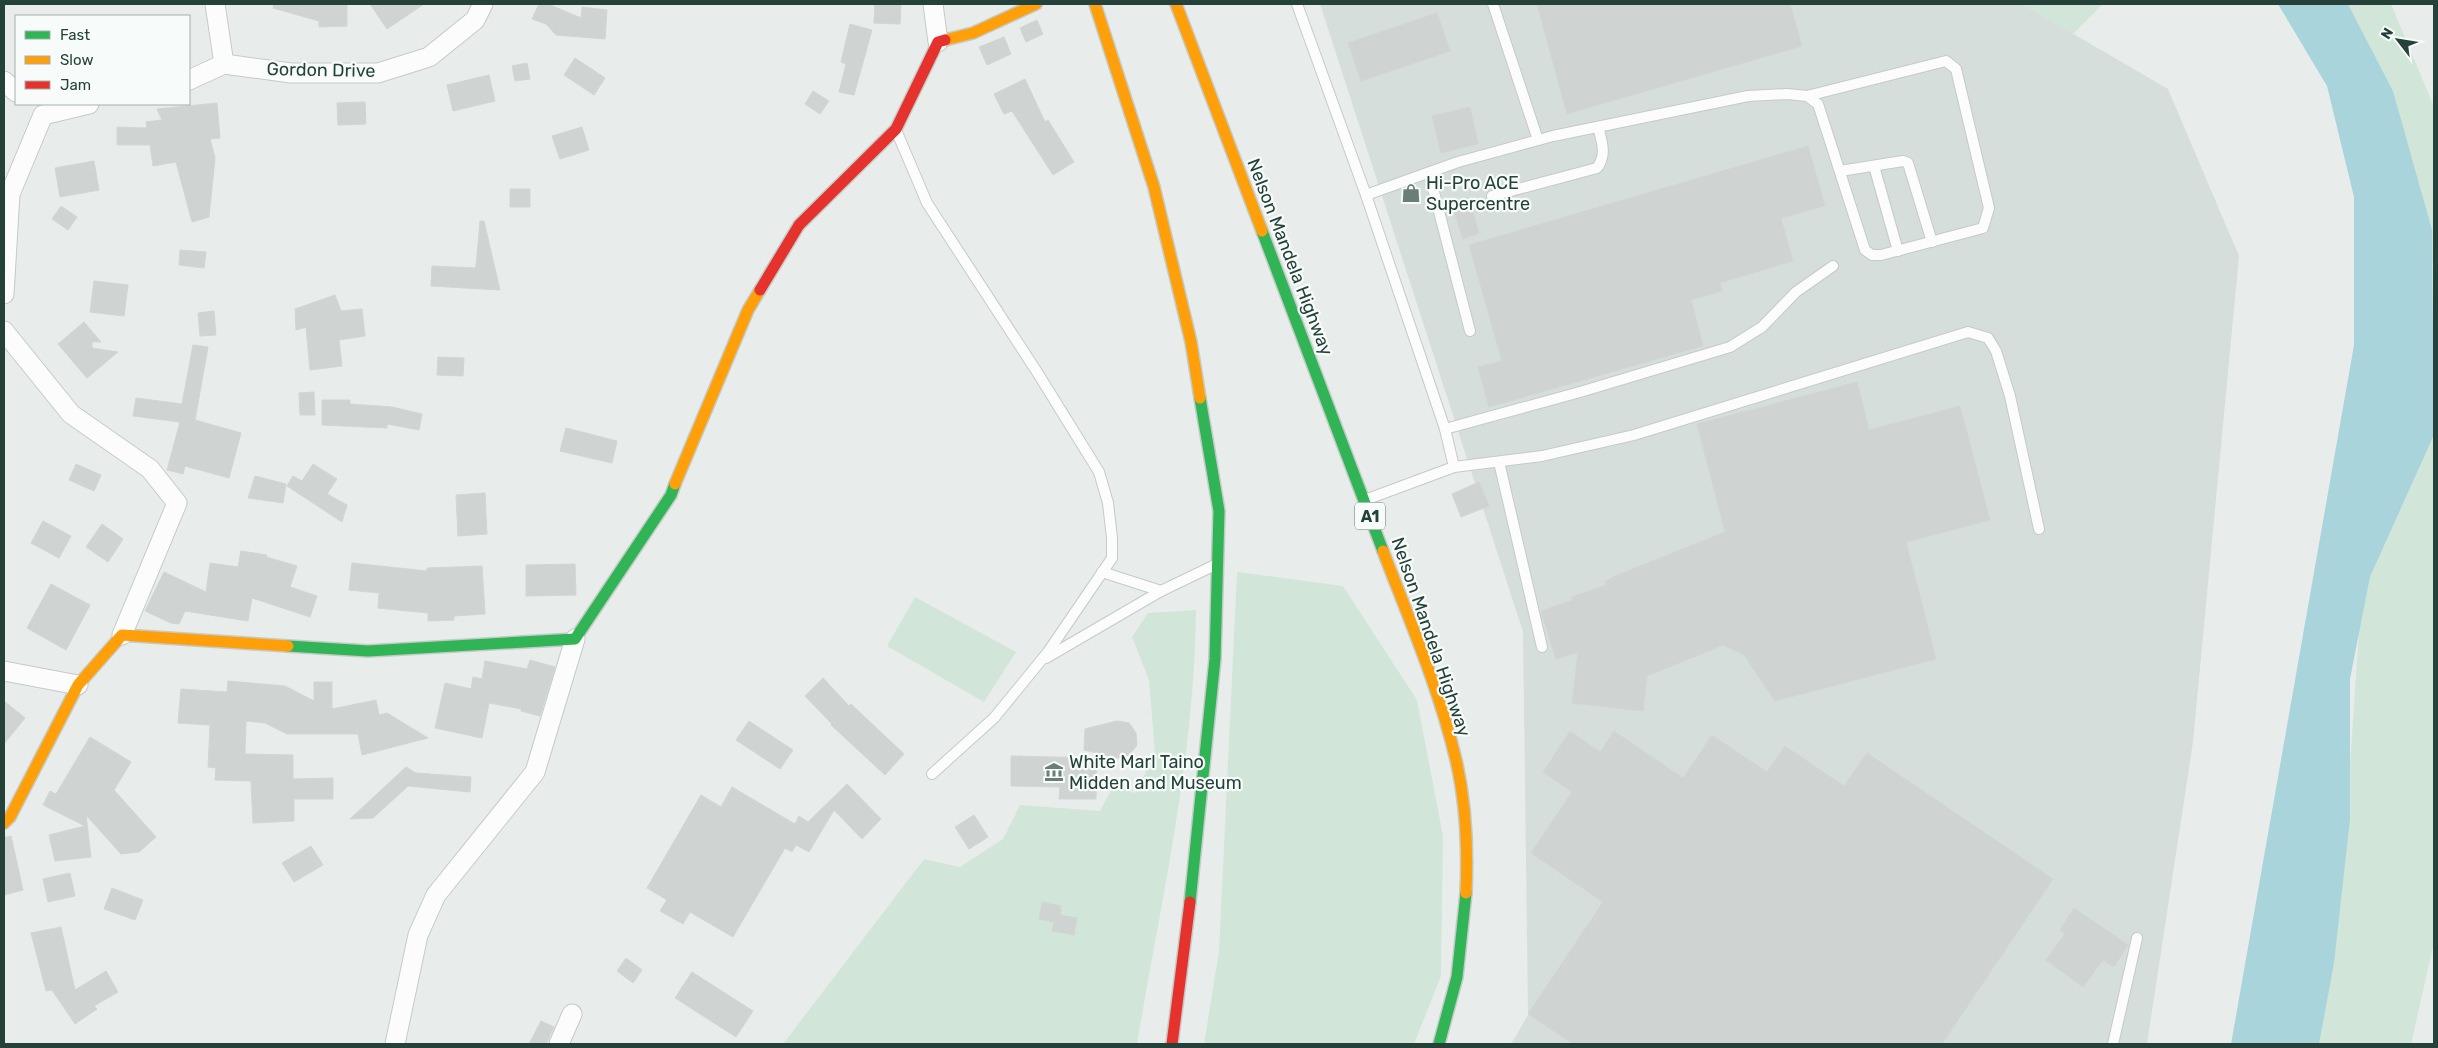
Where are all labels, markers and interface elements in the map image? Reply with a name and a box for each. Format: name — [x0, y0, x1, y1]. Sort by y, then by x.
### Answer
legend — [15, 15, 190, 105]
north arrow — [2373, 15, 2423, 65]
text: N — [2377, 25, 2397, 42]
text: Fast — [60, 26, 90, 44]
text: Slow — [60, 51, 93, 69]
street label: Gordon Drive — [266, 58, 376, 82]
text: Jam — [60, 76, 91, 94]
street label: Nelson Mandela Highway — [1242, 155, 1338, 359]
place label: Hi-Pro ACE Supercentre — [1426, 172, 1530, 215]
shop icon: Hi-Pro ACE Supercentre — [1400, 182, 1422, 204]
road number: A1 — [1355, 502, 1385, 530]
street label: Nelson Mandela Highway — [1387, 535, 1475, 739]
place label: White Marl Taino Midden and Museum — [1069, 751, 1242, 794]
museum icon: White Marl Taino Midden and Museum — [1043, 761, 1065, 783]

